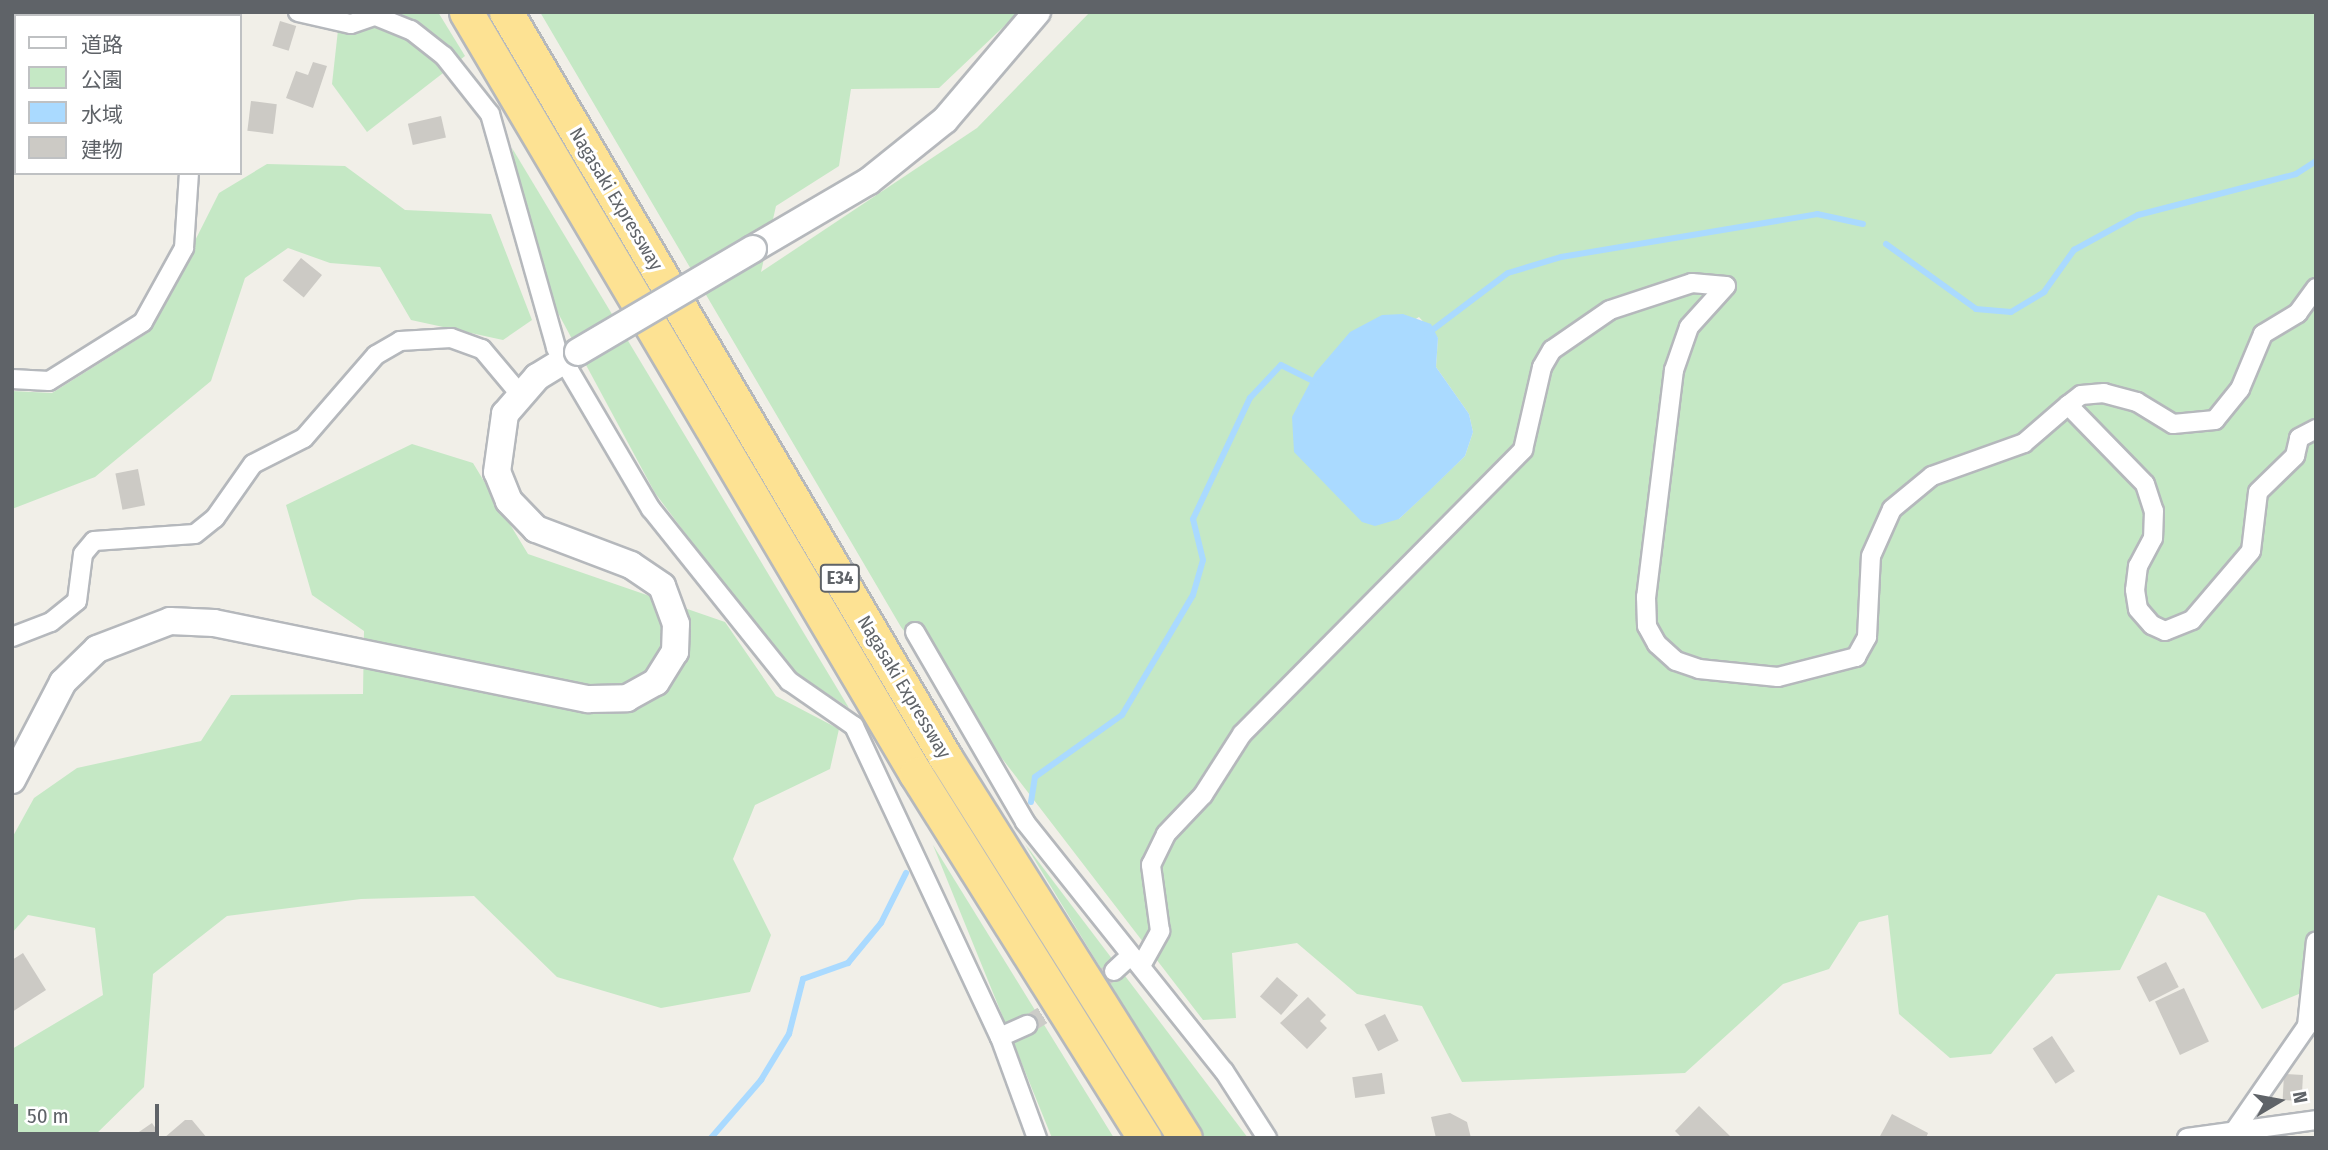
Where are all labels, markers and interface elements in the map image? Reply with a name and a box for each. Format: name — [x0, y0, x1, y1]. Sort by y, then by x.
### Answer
legend — [14, 14, 242, 175]
text: 道路 — [81, 32, 123, 58]
text: 公園 — [81, 67, 123, 93]
text: 水域 — [81, 102, 123, 128]
street label: Nagasaki Expressway — [564, 124, 668, 274]
text: 建物 — [81, 137, 123, 163]
road number: E34 — [819, 564, 861, 592]
street label: Nagasaki Expressway — [852, 612, 956, 762]
north arrow — [2244, 1066, 2314, 1136]
scale bar — [18, 1090, 163, 1134]
text: N — [2288, 1090, 2312, 1105]
text: 50 m — [27, 1103, 69, 1129]

